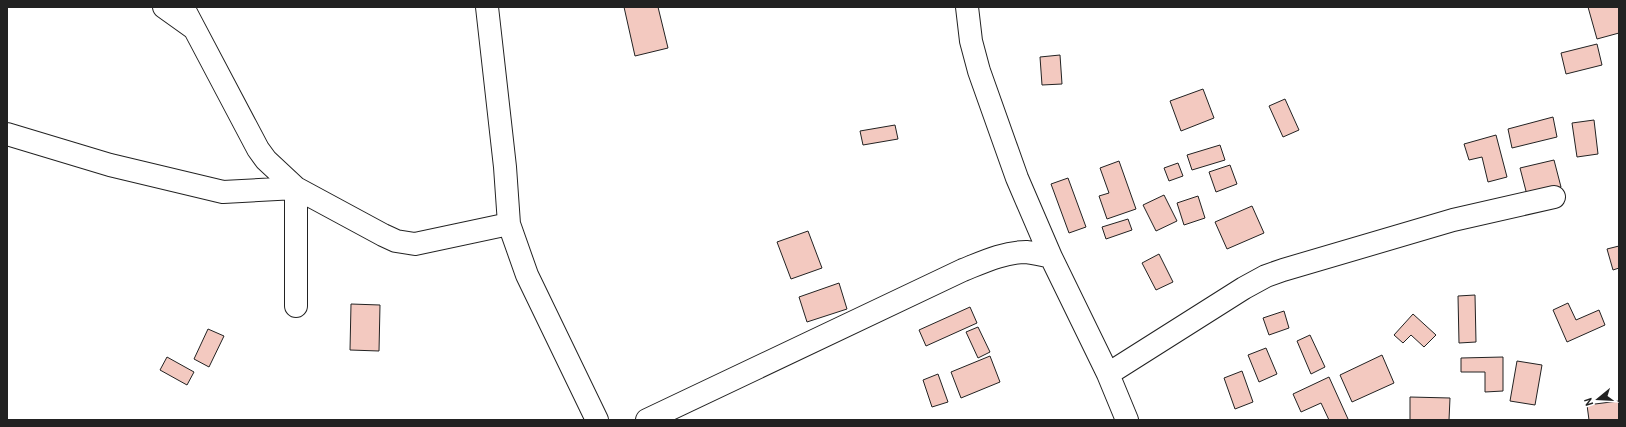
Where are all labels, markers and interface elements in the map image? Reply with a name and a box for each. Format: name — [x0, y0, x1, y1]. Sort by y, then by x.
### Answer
north arrow — [1578, 379, 1618, 419]
text: N — [1582, 396, 1597, 408]

